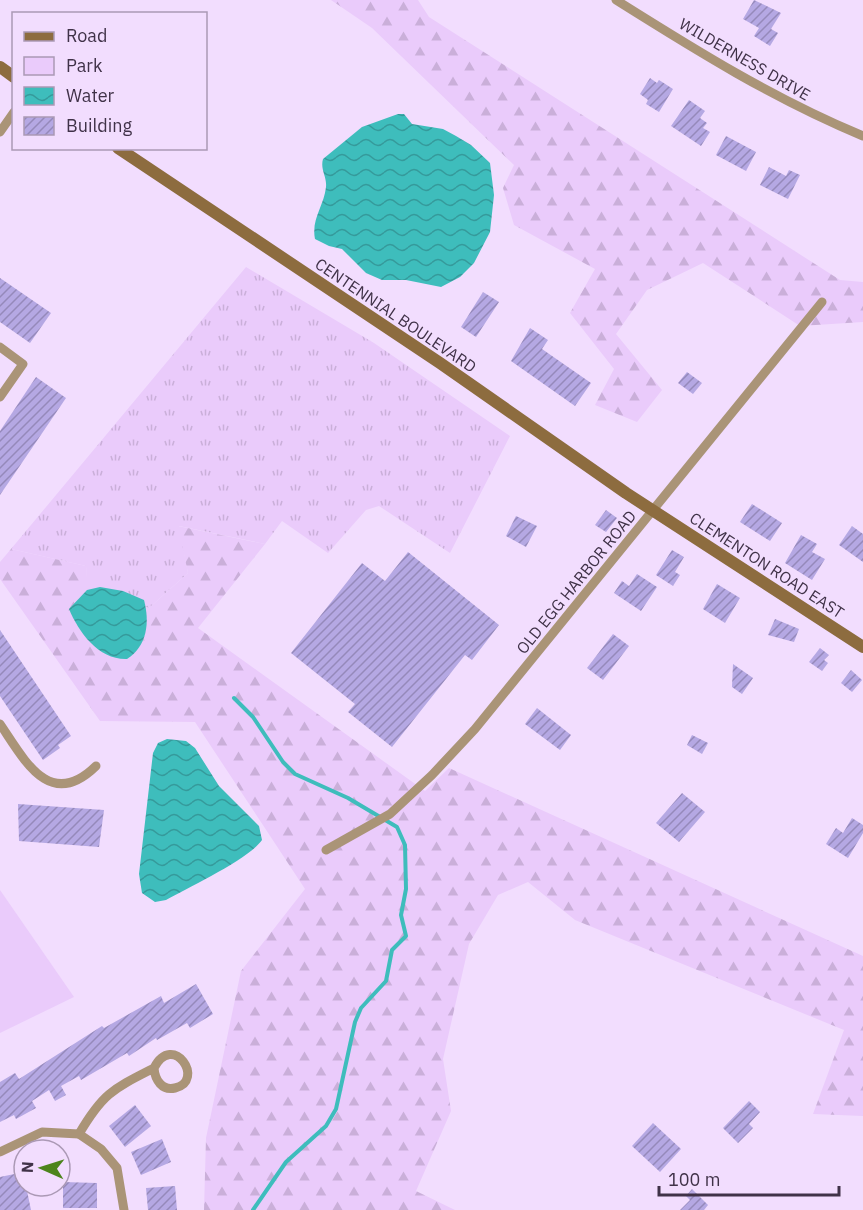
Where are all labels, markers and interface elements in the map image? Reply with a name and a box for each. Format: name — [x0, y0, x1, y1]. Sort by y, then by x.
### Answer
legend — [12, 12, 207, 150]
street label: WILDERNESS DRIVE — [676, 13, 814, 105]
text: Road — [66, 24, 107, 47]
text: Park — [66, 54, 103, 77]
text: Water — [66, 84, 115, 107]
text: Building — [66, 114, 133, 137]
street label: CENTENNIAL BOULEVARD — [312, 254, 480, 376]
street label: OLD EGG HARBOR ROAD — [512, 506, 640, 658]
street label: CLEMENTON ROAD EAST — [686, 508, 848, 622]
north arrow — [12, 1138, 72, 1198]
scale bar — [659, 1159, 839, 1197]
text: N — [17, 1161, 37, 1174]
text: 100 m — [668, 1168, 720, 1191]

